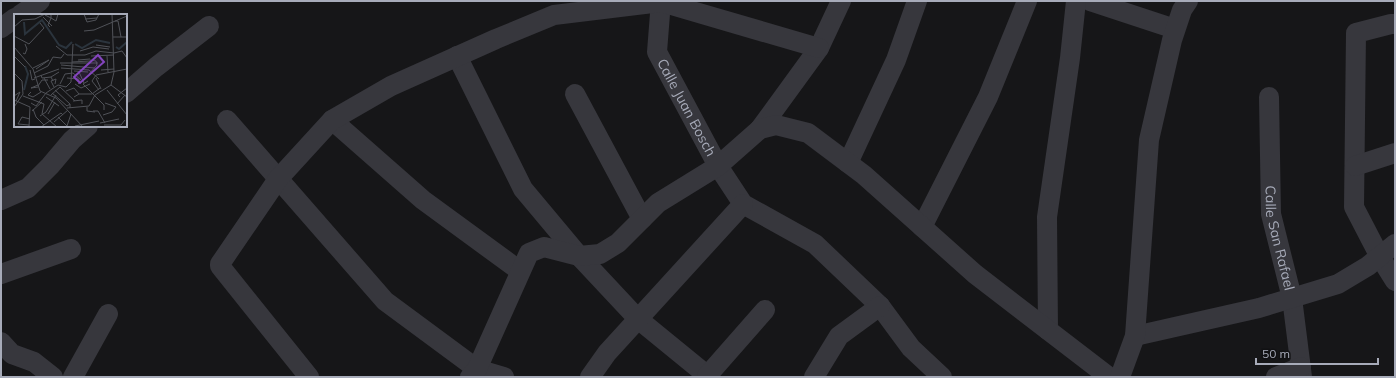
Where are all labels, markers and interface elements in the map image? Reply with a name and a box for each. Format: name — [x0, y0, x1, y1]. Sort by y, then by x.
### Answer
inset map — [14, 14, 127, 127]
street label: Calle Juan Bosch — [653, 55, 720, 159]
street label: Calle San Rafael — [1262, 185, 1299, 292]
scale bar — [1256, 340, 1378, 366]
text: 50 m — [1262, 346, 1290, 361]

